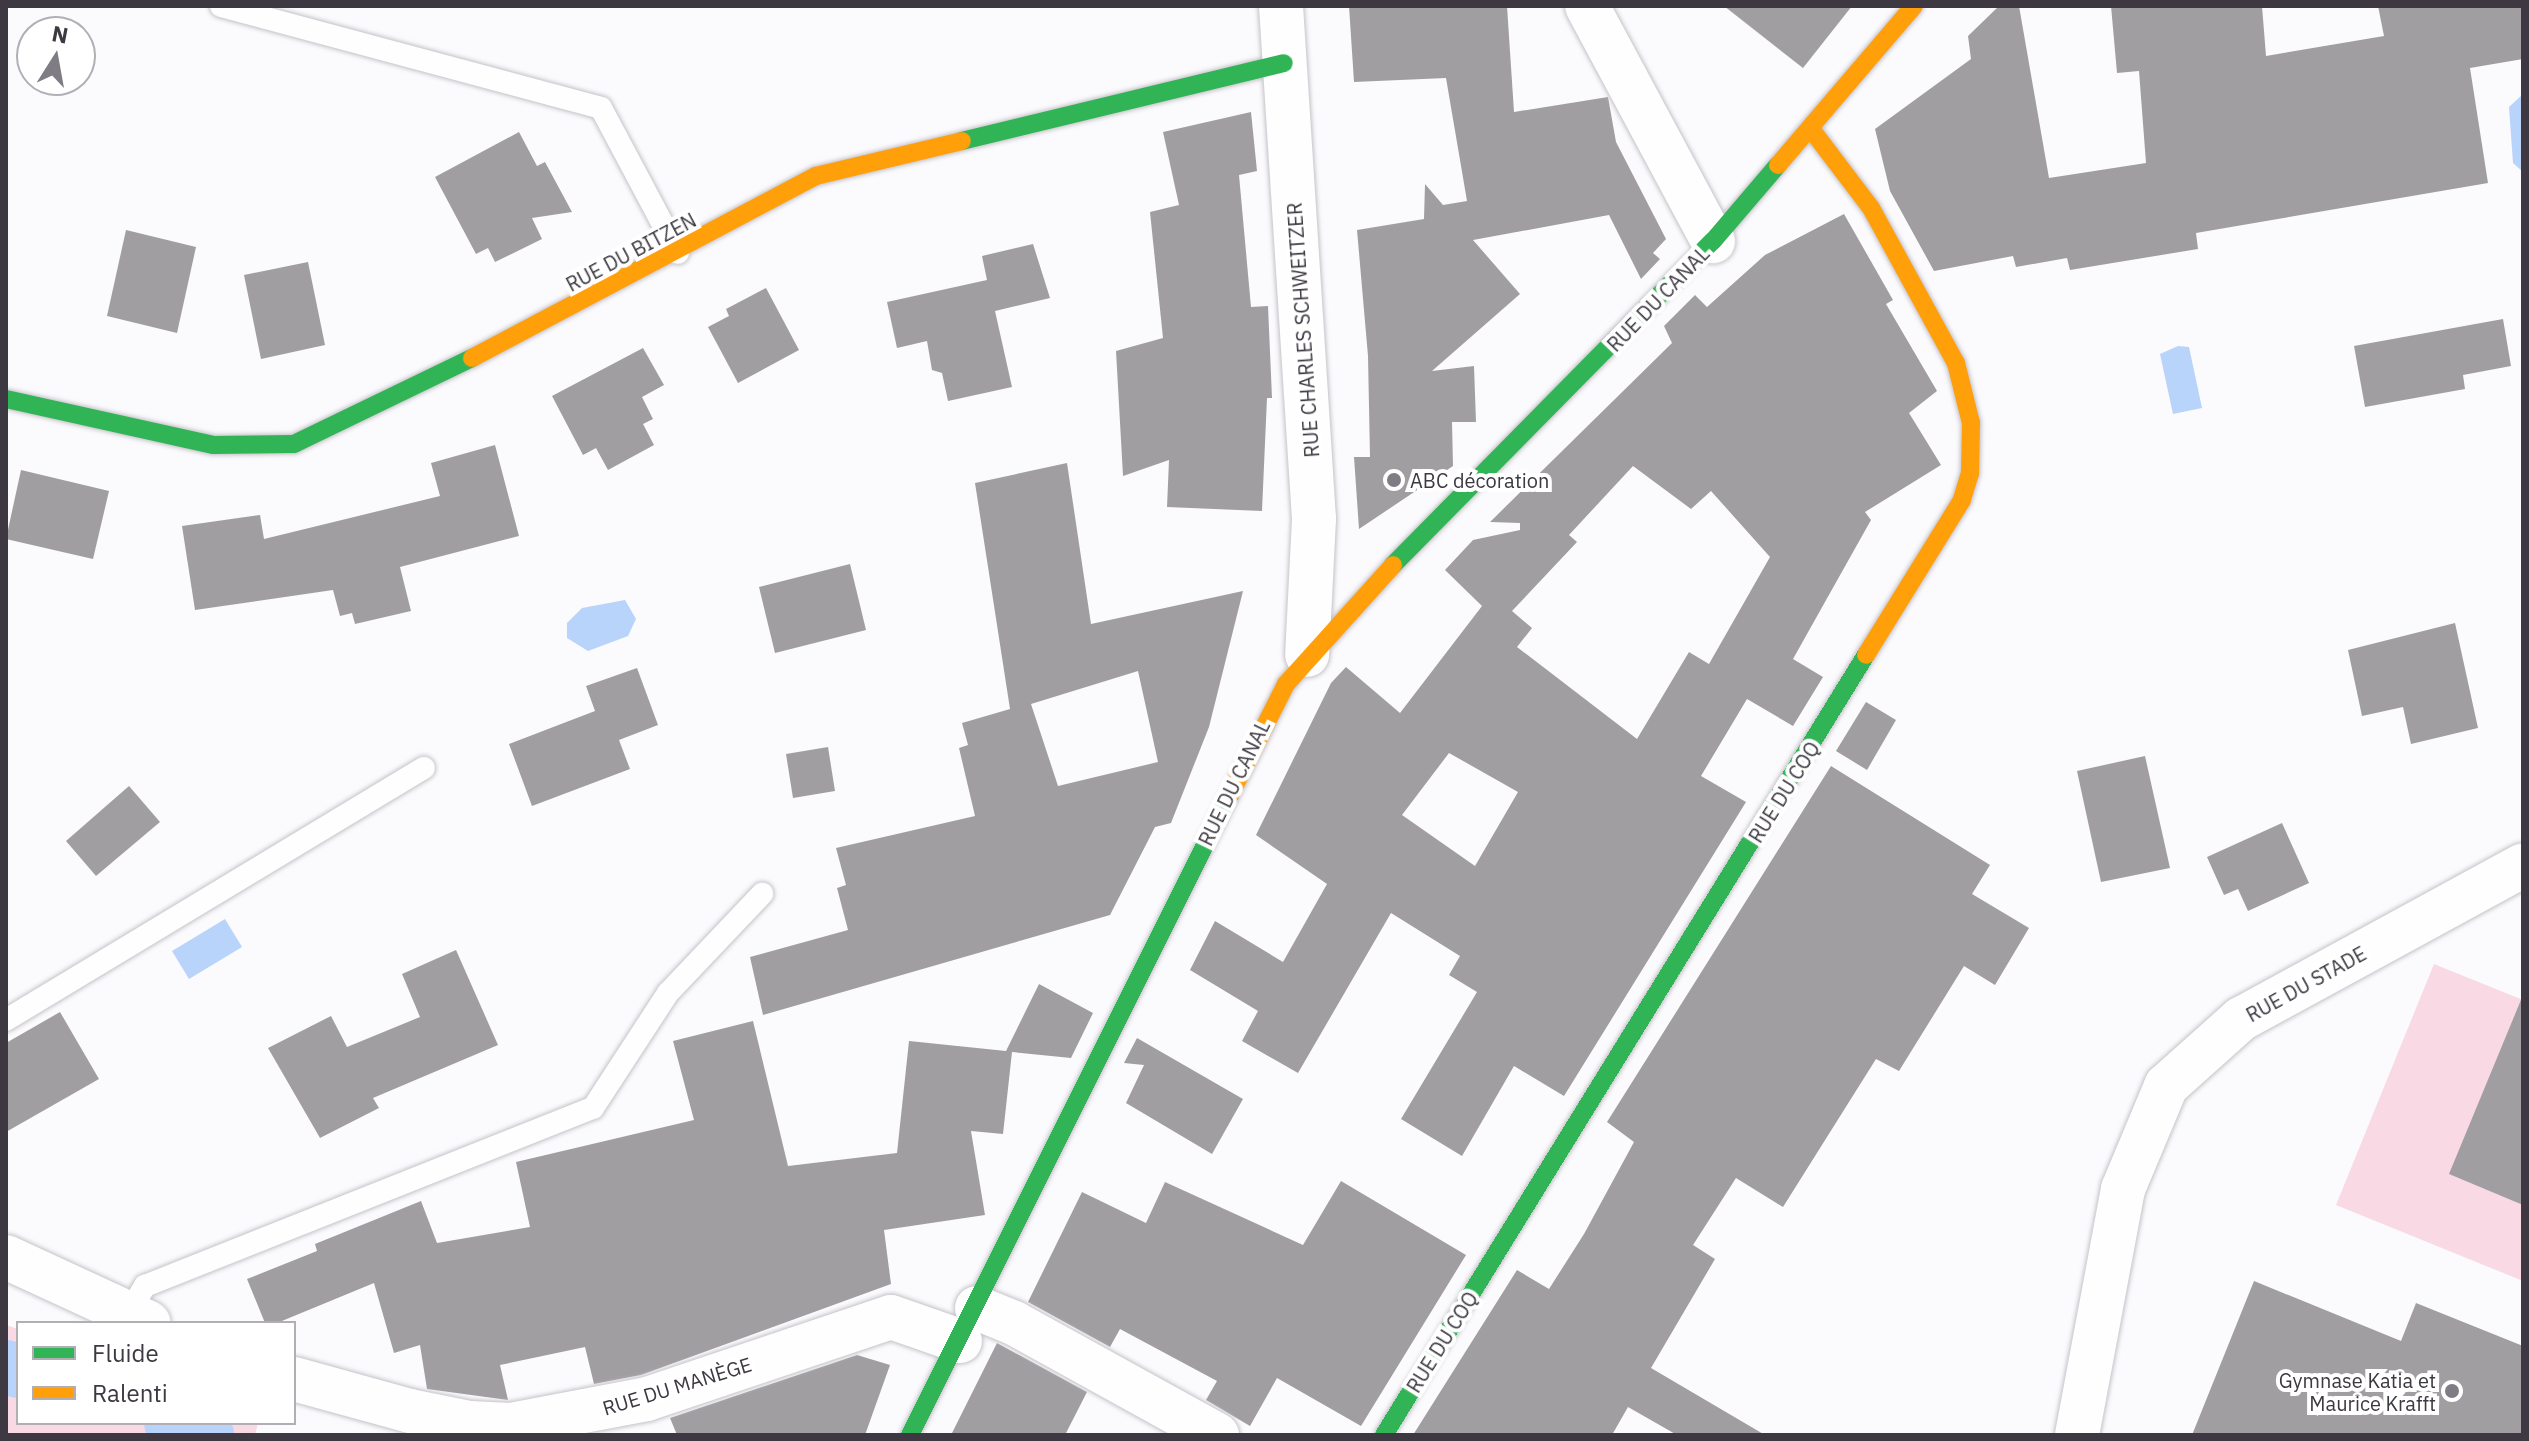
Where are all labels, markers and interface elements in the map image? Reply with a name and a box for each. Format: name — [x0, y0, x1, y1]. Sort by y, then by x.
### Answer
north arrow — [16, 16, 96, 96]
text: N — [50, 18, 71, 50]
street label: RUE CHARLES SCHWEITZER — [1282, 202, 1324, 458]
street label: RUE DU BITZEN — [562, 208, 700, 296]
street label: RUE DU CANAL — [1602, 242, 1714, 356]
place label: ABC décoration — [1410, 468, 1549, 492]
marker: ABC décoration — [1385, 471, 1403, 489]
street label: RUE DU CANAL — [1193, 716, 1275, 850]
street label: RUE DU COQ — [1743, 737, 1825, 847]
street label: RUE DU STADE — [2242, 941, 2370, 1027]
street label: RUE DU COQ — [1401, 1287, 1483, 1397]
legend — [16, 1321, 296, 1425]
text: Fluide — [92, 1337, 159, 1369]
street label: RUE DU MANÈGE — [600, 1352, 754, 1420]
place label: Gymnase Katia et Maurice Krafft — [2279, 1368, 2436, 1415]
text: Ralenti — [92, 1377, 168, 1409]
marker: Gymnase Katia et Maurice Krafft — [2443, 1382, 2461, 1400]

